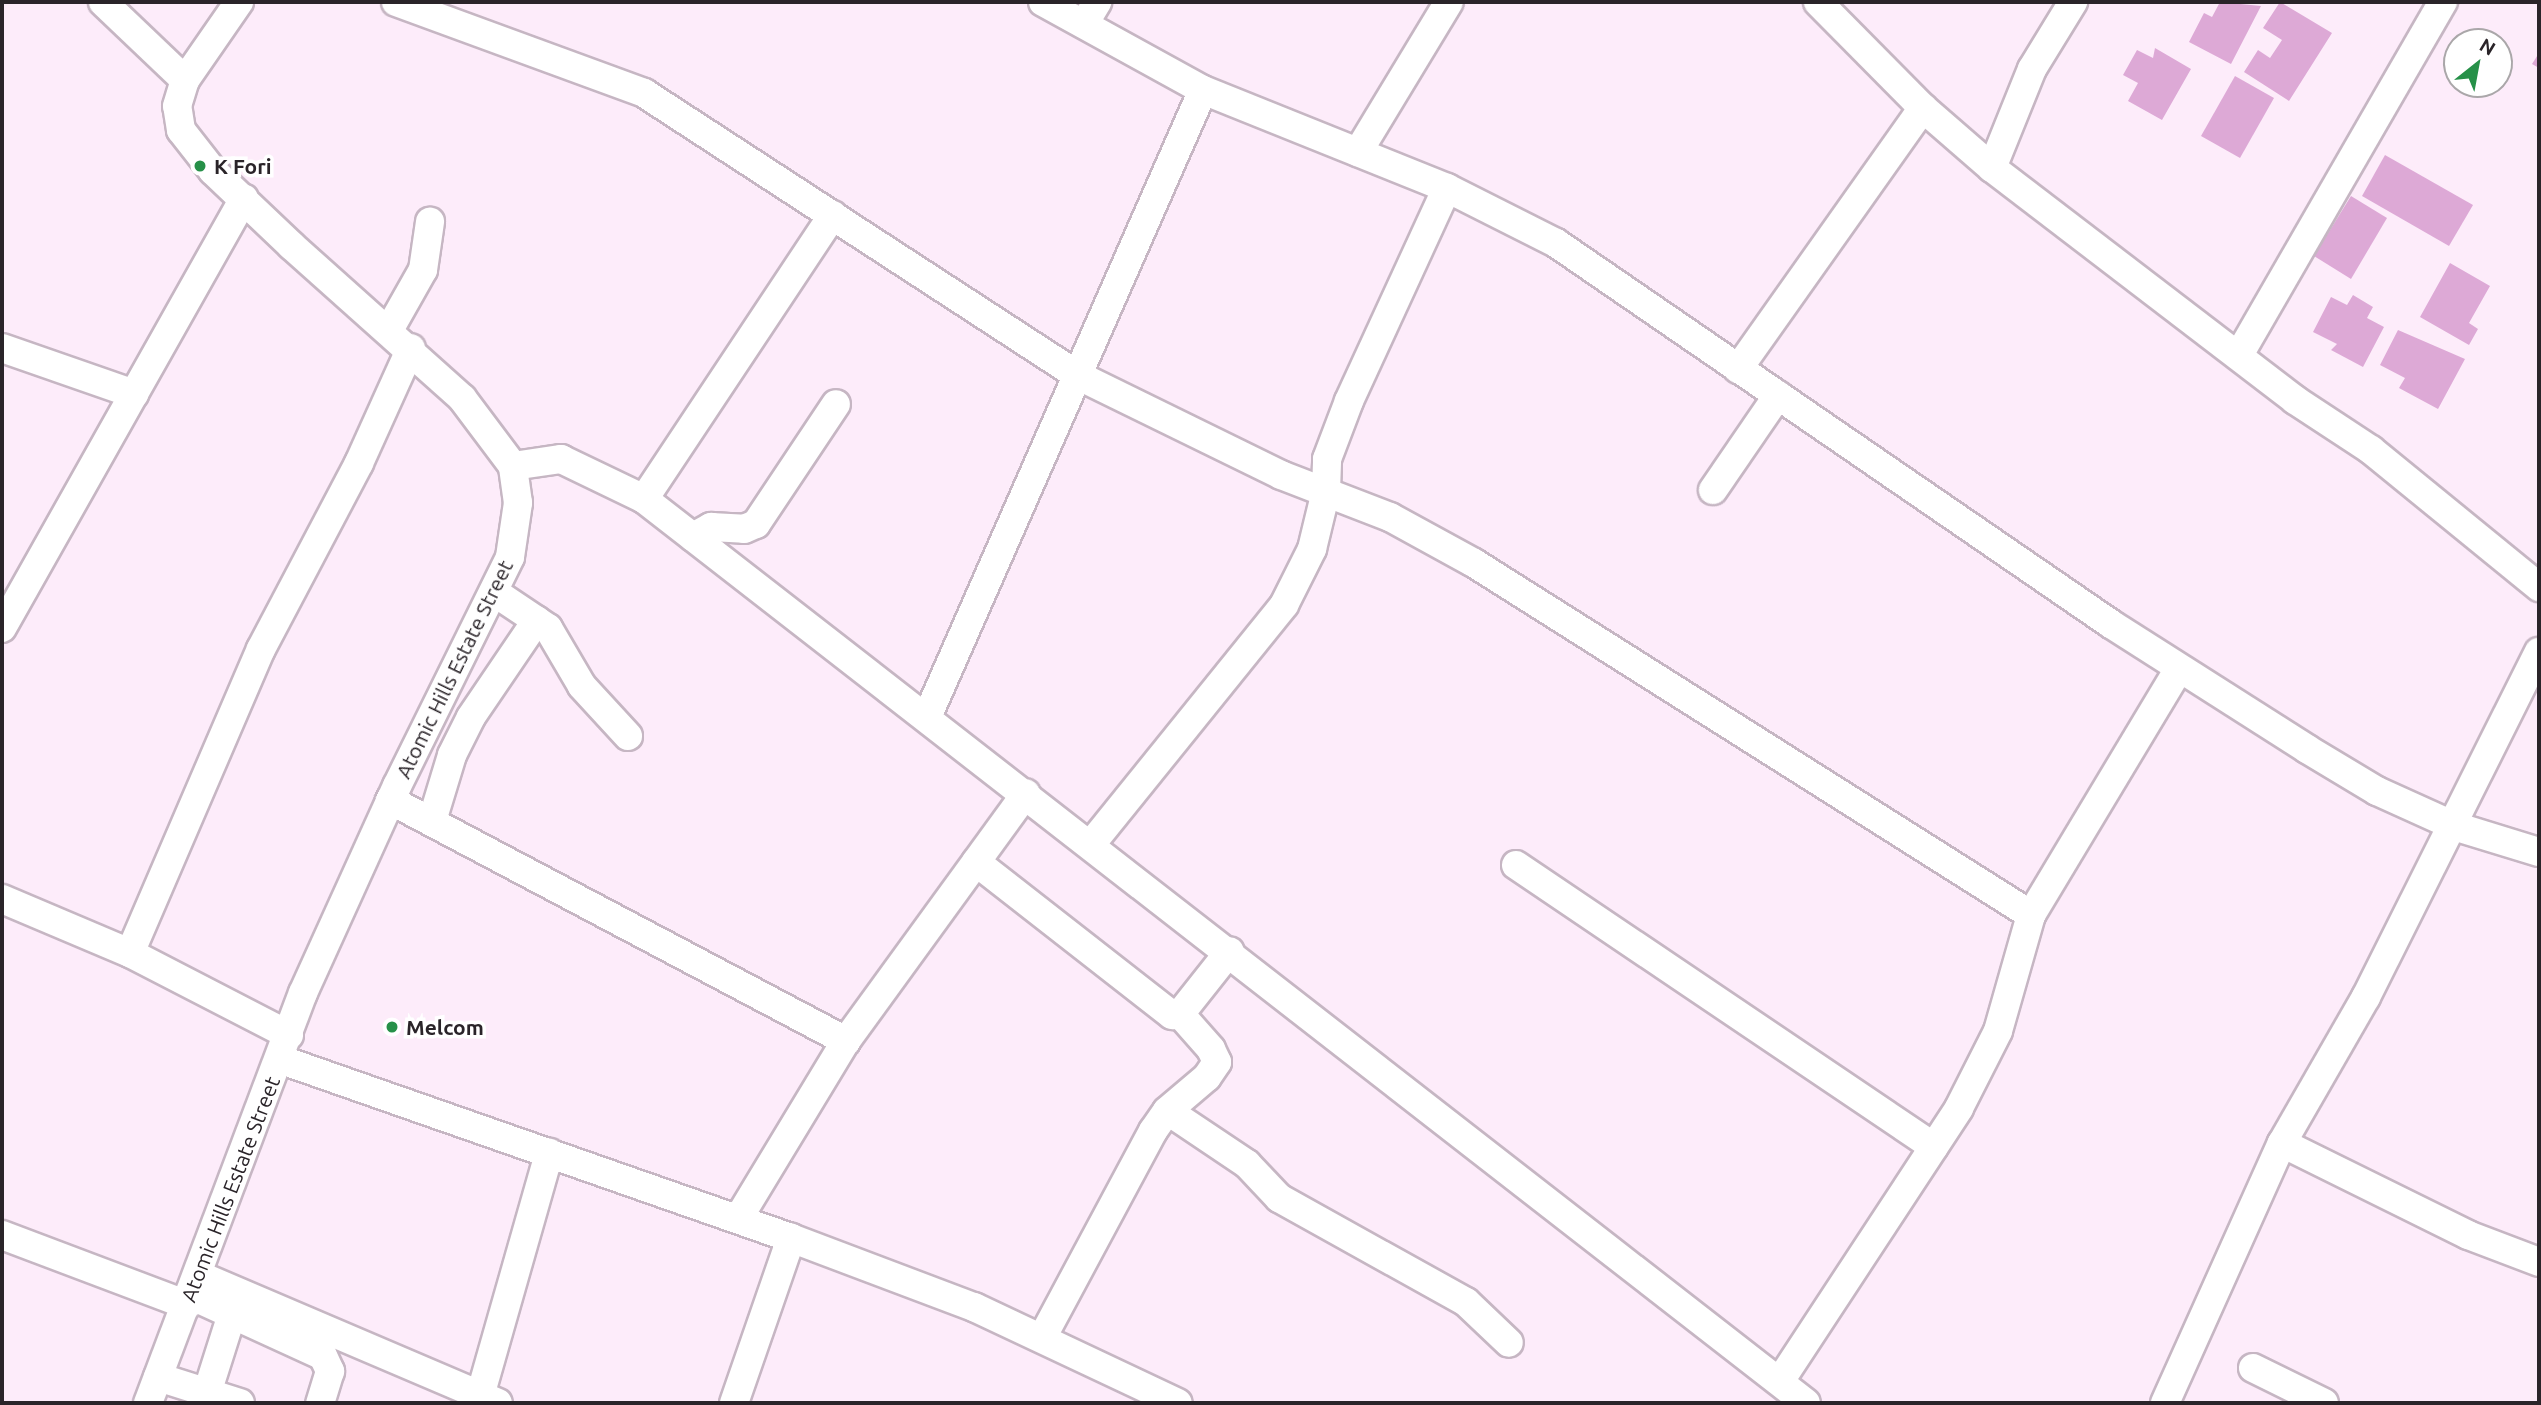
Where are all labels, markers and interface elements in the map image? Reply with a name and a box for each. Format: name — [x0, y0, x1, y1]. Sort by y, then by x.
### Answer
north arrow — [2443, 28, 2513, 98]
text: N — [2476, 34, 2500, 60]
place label: K Fori — [214, 153, 272, 179]
marker: K Fori — [192, 158, 208, 174]
street label: Atomic Hills Estate Street — [390, 556, 518, 782]
place label: Melcom — [406, 1014, 484, 1040]
marker: Melcom — [384, 1019, 400, 1035]
street label: Atomic Hills Estate Street — [175, 1073, 285, 1305]

